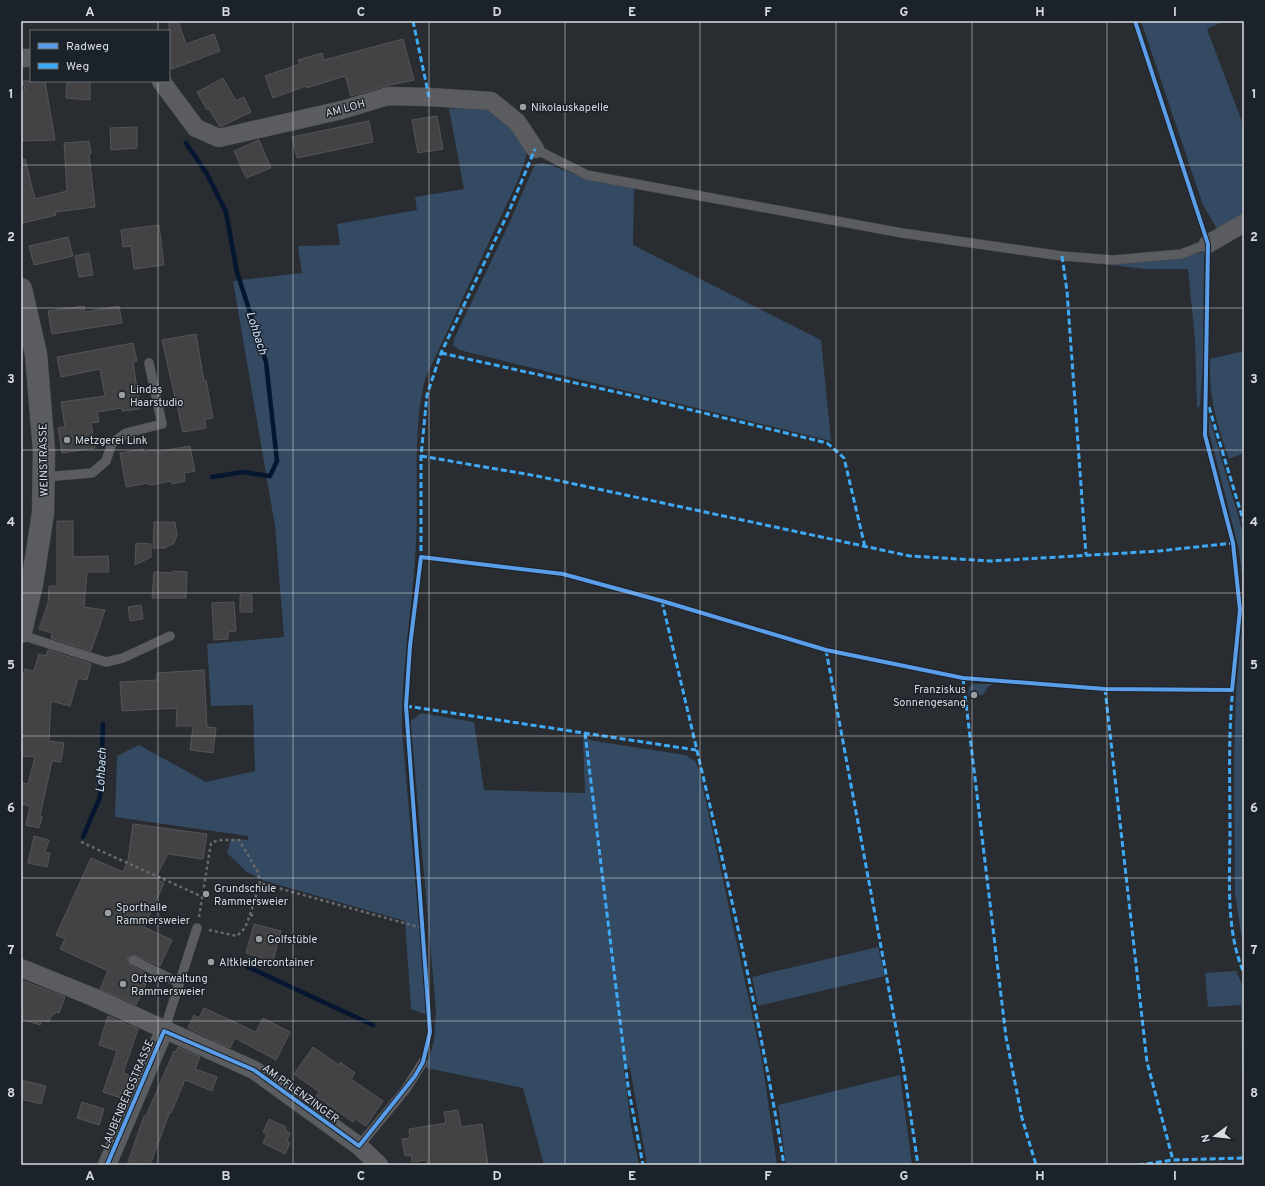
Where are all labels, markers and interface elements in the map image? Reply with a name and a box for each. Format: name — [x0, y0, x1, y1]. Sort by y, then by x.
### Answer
text: A — [85, 5, 95, 21]
text: B — [222, 5, 231, 21]
text: C — [357, 5, 365, 21]
text: D — [492, 5, 502, 21]
text: E — [628, 5, 636, 21]
text: F — [764, 5, 772, 21]
text: G — [900, 5, 909, 21]
text: H — [1035, 5, 1045, 21]
text: I — [1173, 5, 1177, 21]
legend — [30, 30, 170, 82]
text: Radweg — [66, 39, 109, 55]
text: Weg — [66, 59, 89, 75]
text: 1 — [8, 87, 14, 103]
text: 1 — [1251, 87, 1257, 103]
street label: AM LOH — [324, 97, 367, 121]
place label: Nikolauskapelle — [531, 101, 609, 115]
marker: Nikolauskapelle — [518, 102, 528, 112]
text: 2 — [7, 230, 15, 246]
text: 2 — [1250, 230, 1258, 246]
water label: Lohbach — [242, 310, 271, 357]
text: 3 — [7, 372, 15, 388]
text: 3 — [1250, 372, 1258, 388]
place label: Lindas Haarstudio — [130, 383, 184, 410]
marker: Lindas Haarstudio — [117, 390, 127, 400]
street label: WEINSTRASSE — [36, 423, 52, 497]
place label: Metzgerei Link — [75, 434, 148, 448]
marker: Metzgerei Link — [62, 435, 72, 445]
text: 4 — [7, 515, 15, 531]
text: 4 — [1250, 515, 1258, 531]
text: 5 — [7, 658, 15, 674]
text: 5 — [1250, 658, 1258, 674]
place label: Franziskus Sonnengesang — [893, 683, 966, 710]
marker: Franziskus Sonnengesang — [969, 690, 979, 700]
water label: Lohbach — [93, 747, 111, 793]
text: 6 — [7, 801, 15, 817]
text: 6 — [1250, 801, 1258, 817]
place label: Grundschule Rammersweier — [214, 882, 289, 909]
marker: Grundschule Rammersweier — [201, 889, 211, 899]
place label: Sporthalle Rammersweier — [116, 901, 191, 928]
marker: Sporthalle Rammersweier — [103, 908, 113, 918]
place label: Golfstüble — [267, 933, 317, 947]
marker: Golfstüble — [254, 934, 264, 944]
text: 7 — [8, 943, 15, 959]
text: 7 — [1251, 943, 1258, 959]
place label: Altkleidercontainer — [219, 956, 315, 970]
marker: Altkleidercontainer — [206, 957, 216, 967]
place label: Ortsverwaltung Rammersweier — [131, 972, 208, 999]
marker: Ortsverwaltung Rammersweier — [118, 979, 128, 989]
street label: LAUBENBERGSTRASSE — [99, 1038, 157, 1151]
street label: AM PFLENZINGER — [259, 1061, 341, 1126]
text: 8 — [7, 1086, 15, 1102]
text: 8 — [1250, 1086, 1258, 1102]
north arrow — [1195, 1116, 1235, 1156]
text: N — [1199, 1133, 1214, 1144]
text: A — [85, 1169, 95, 1185]
text: B — [222, 1169, 231, 1185]
text: C — [357, 1169, 365, 1185]
text: D — [492, 1169, 502, 1185]
text: E — [628, 1169, 636, 1185]
text: F — [764, 1169, 772, 1185]
text: G — [900, 1169, 909, 1185]
text: H — [1035, 1169, 1045, 1185]
text: I — [1173, 1169, 1177, 1185]

